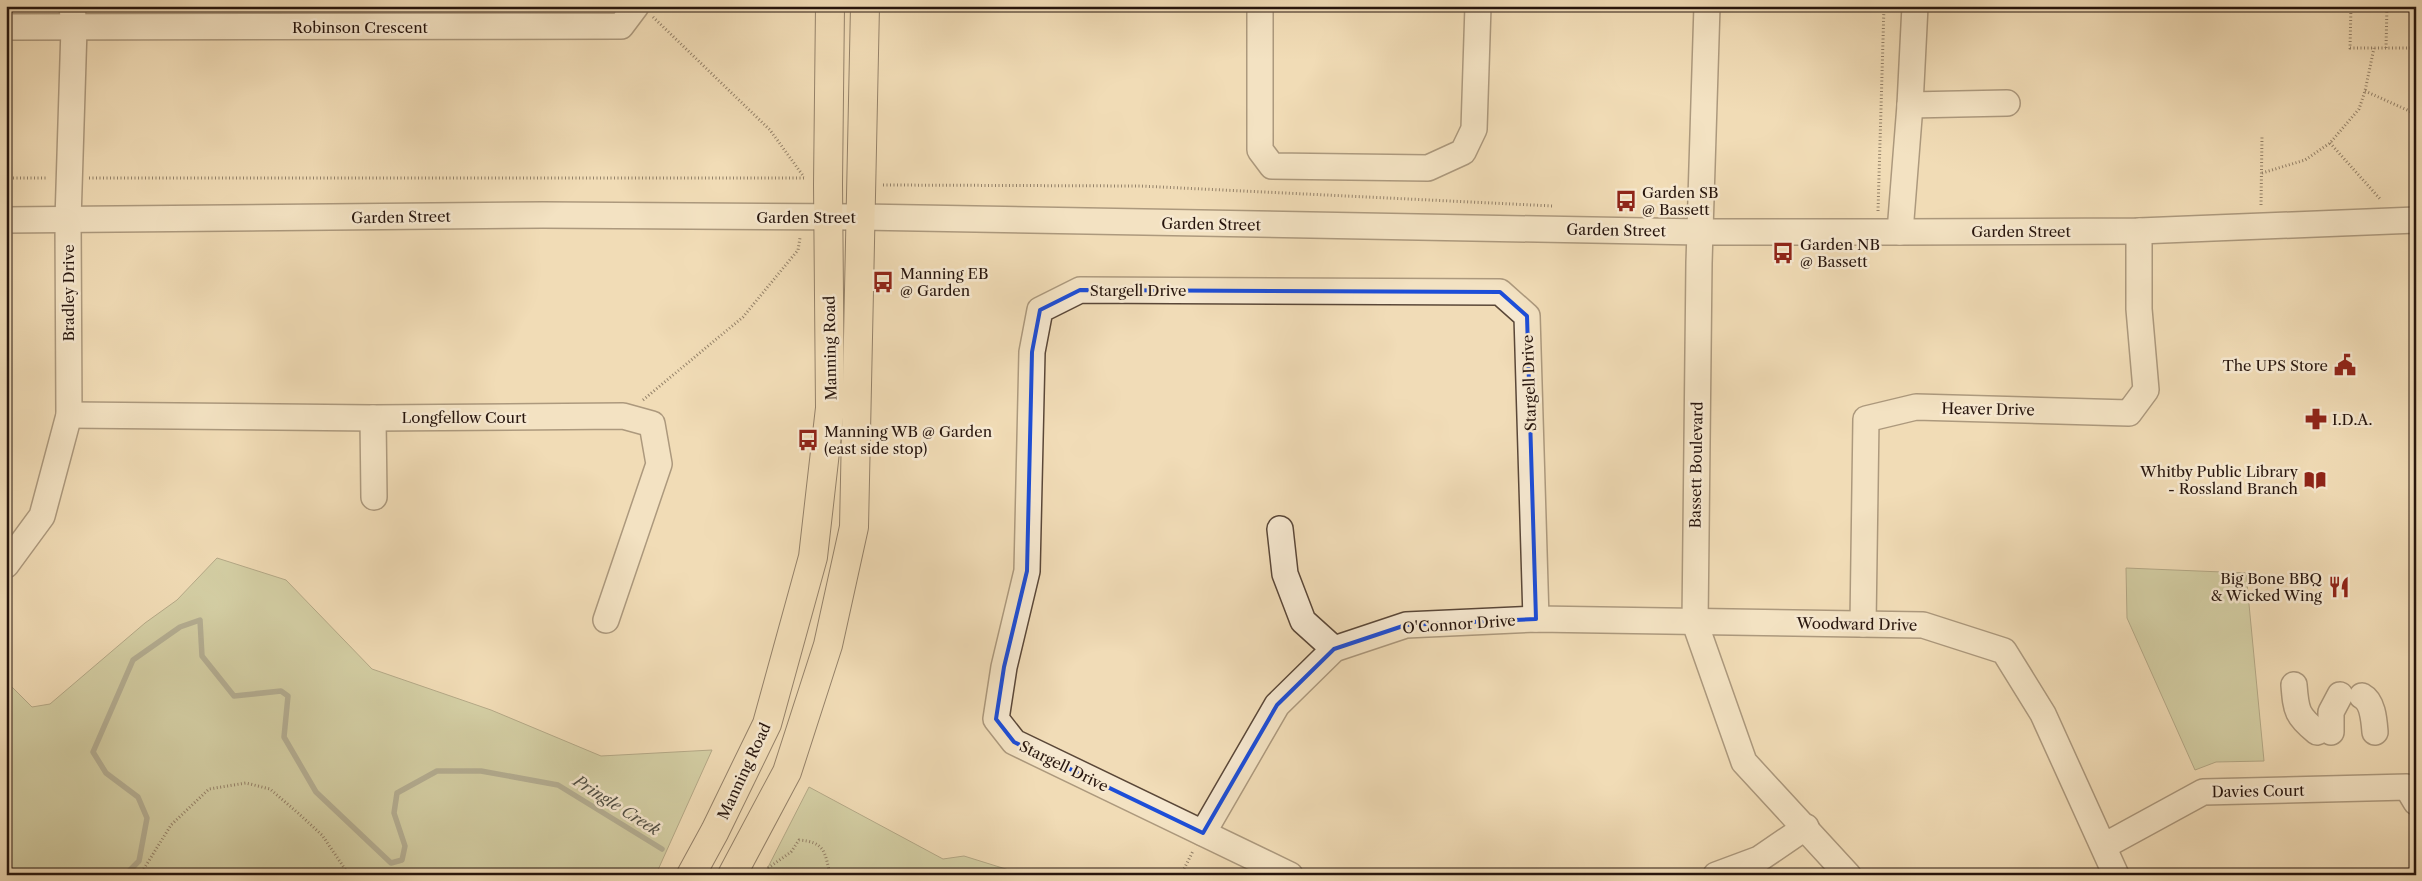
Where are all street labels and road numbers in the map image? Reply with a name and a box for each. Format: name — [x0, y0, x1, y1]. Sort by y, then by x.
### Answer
street label: Robinson Crescent — [292, 18, 429, 37]
street label: Garden Street — [351, 207, 452, 227]
street label: Garden Street — [756, 208, 856, 227]
street label: Garden Street — [1161, 214, 1262, 234]
street label: Garden Street — [1566, 220, 1667, 240]
street label: Garden Street — [1971, 222, 2071, 241]
street label: Bradley Drive — [59, 244, 78, 342]
street label: Stargell Drive — [1090, 281, 1186, 300]
street label: Manning Road — [820, 295, 840, 401]
street label: Stargell Drive — [1518, 334, 1540, 432]
street label: Heaver Drive — [1941, 399, 2035, 419]
street label: Bassett Boulevard — [1685, 401, 1707, 529]
street label: Longfellow Court — [401, 408, 527, 427]
street label: O'Connor Drive — [1402, 611, 1516, 637]
street label: Woodward Drive — [1796, 613, 1917, 635]
street label: Manning Road — [713, 720, 775, 822]
street label: Stargell Drive — [1016, 736, 1112, 796]
street label: Davies Court — [2211, 781, 2305, 801]

